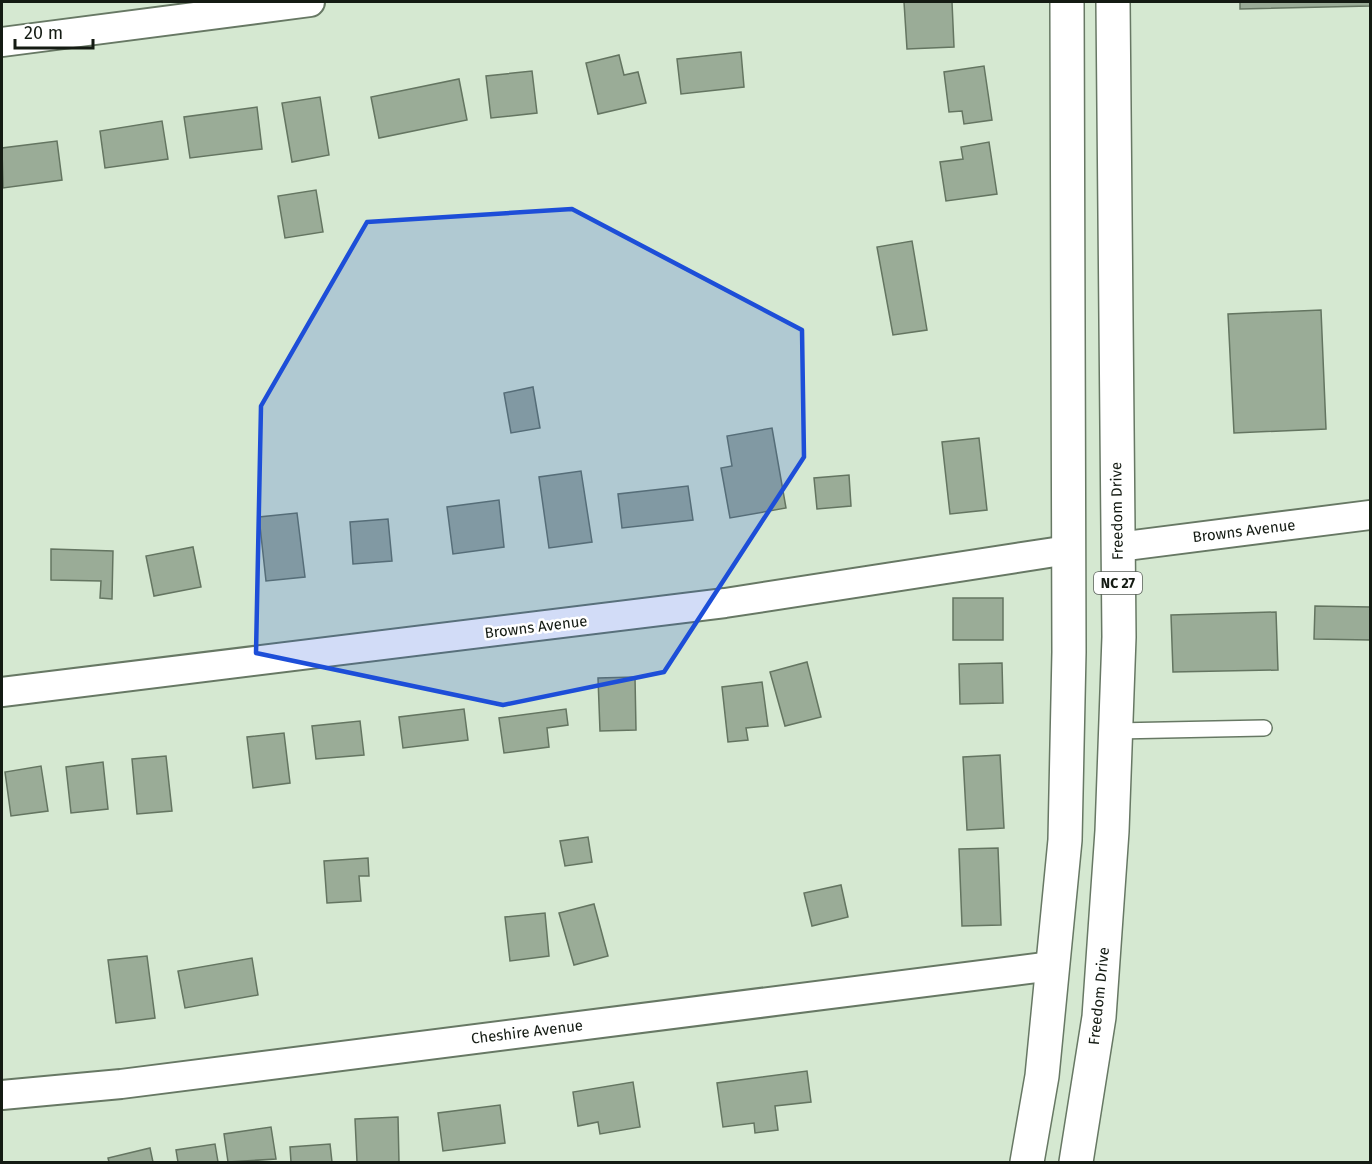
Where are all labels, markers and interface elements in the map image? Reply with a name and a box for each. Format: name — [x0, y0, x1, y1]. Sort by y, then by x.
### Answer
scale bar — [15, 12, 93, 50]
text: 20 m — [24, 22, 63, 44]
street label: Freedom Drive — [1107, 462, 1127, 560]
street label: Browns Avenue — [1192, 516, 1296, 546]
road number: NC 27 — [1094, 572, 1142, 594]
street label: Browns Avenue — [484, 612, 588, 642]
street label: Freedom Drive — [1085, 946, 1113, 1046]
street label: Cheshire Avenue — [470, 1016, 584, 1048]

